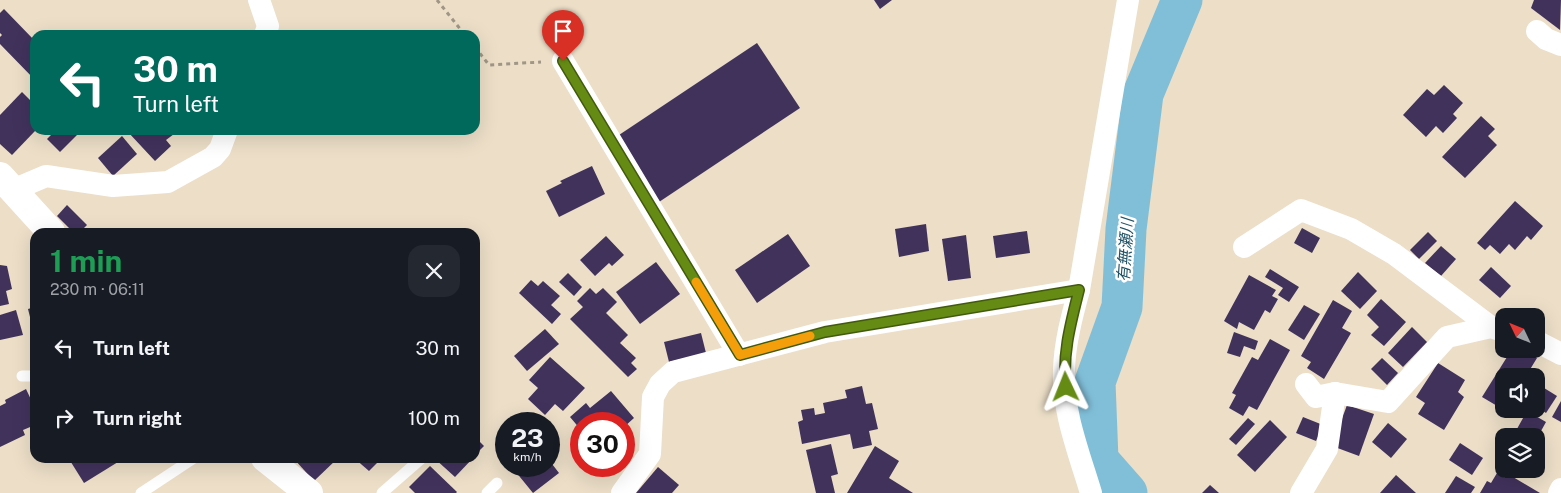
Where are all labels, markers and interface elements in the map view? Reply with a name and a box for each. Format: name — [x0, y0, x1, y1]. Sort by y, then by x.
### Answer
pin — [542, 10, 584, 61]
icon: arrive — [549, 17, 577, 45]
text: 30 m — [133, 49, 218, 90]
icon: left — [50, 50, 115, 115]
text: Turn left — [133, 91, 219, 117]
water label: 有無瀬川 — [1114, 215, 1137, 283]
text: 1 min — [50, 243, 122, 279]
button: close — [408, 245, 460, 297]
text: 230 m · 06:11 — [50, 280, 145, 299]
north arrow — [1495, 308, 1545, 358]
map controls — [1495, 308, 1545, 478]
icon: left — [50, 334, 78, 362]
text: Turn left — [93, 337, 170, 359]
text: 30 m — [415, 337, 460, 359]
position arrow — [1039, 360, 1091, 412]
button: sound — [1495, 368, 1545, 418]
icon: right — [50, 404, 78, 432]
text: Turn right — [93, 407, 182, 429]
text: 100 m — [408, 407, 460, 429]
speed limit sign: 30 — [570, 412, 635, 477]
text: 23 — [511, 423, 544, 453]
button: layers — [1495, 428, 1545, 478]
text: km/h — [513, 450, 542, 464]

